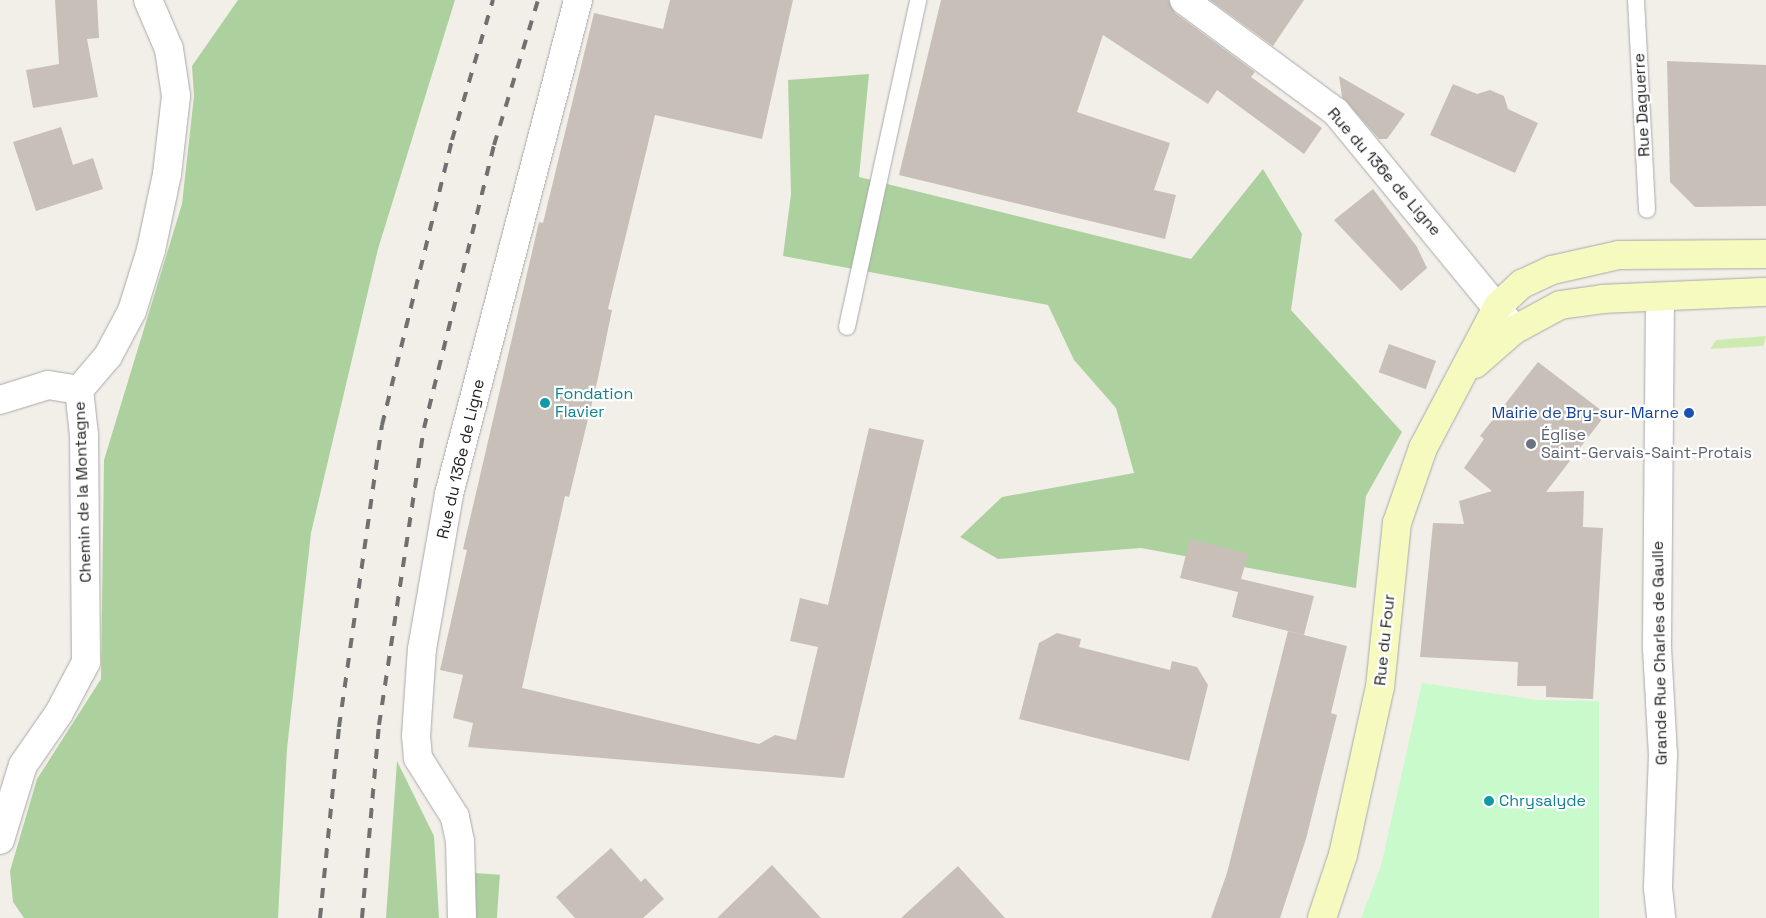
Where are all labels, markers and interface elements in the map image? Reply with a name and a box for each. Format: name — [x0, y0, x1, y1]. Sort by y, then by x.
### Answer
street label: Rue Daguerre — [1630, 53, 1654, 157]
street label: Rue du 136e de Ligne — [1323, 104, 1445, 240]
street label: Rue du 136e de Ligne — [433, 377, 489, 541]
place label: Fondation Flavier — [555, 384, 633, 422]
marker: Fondation Flavier — [539, 397, 551, 409]
street label: Chemin de la Montagne — [70, 401, 96, 583]
place label: Mairie de Bry-sur-Marne — [1491, 403, 1679, 423]
marker: Mairie de Bry-sur-Marne — [1683, 407, 1695, 419]
place label: Église Saint-Gervais-Saint-Protais — [1541, 425, 1752, 463]
marker: Église Saint-Gervais-Saint-Protais — [1525, 438, 1537, 450]
street label: Grande Rue Charles de Gaulle — [1648, 541, 1672, 765]
street label: Rue du Four — [1371, 593, 1399, 687]
place label: Chrysalyde — [1499, 791, 1586, 811]
marker: Chrysalyde — [1483, 795, 1495, 807]

